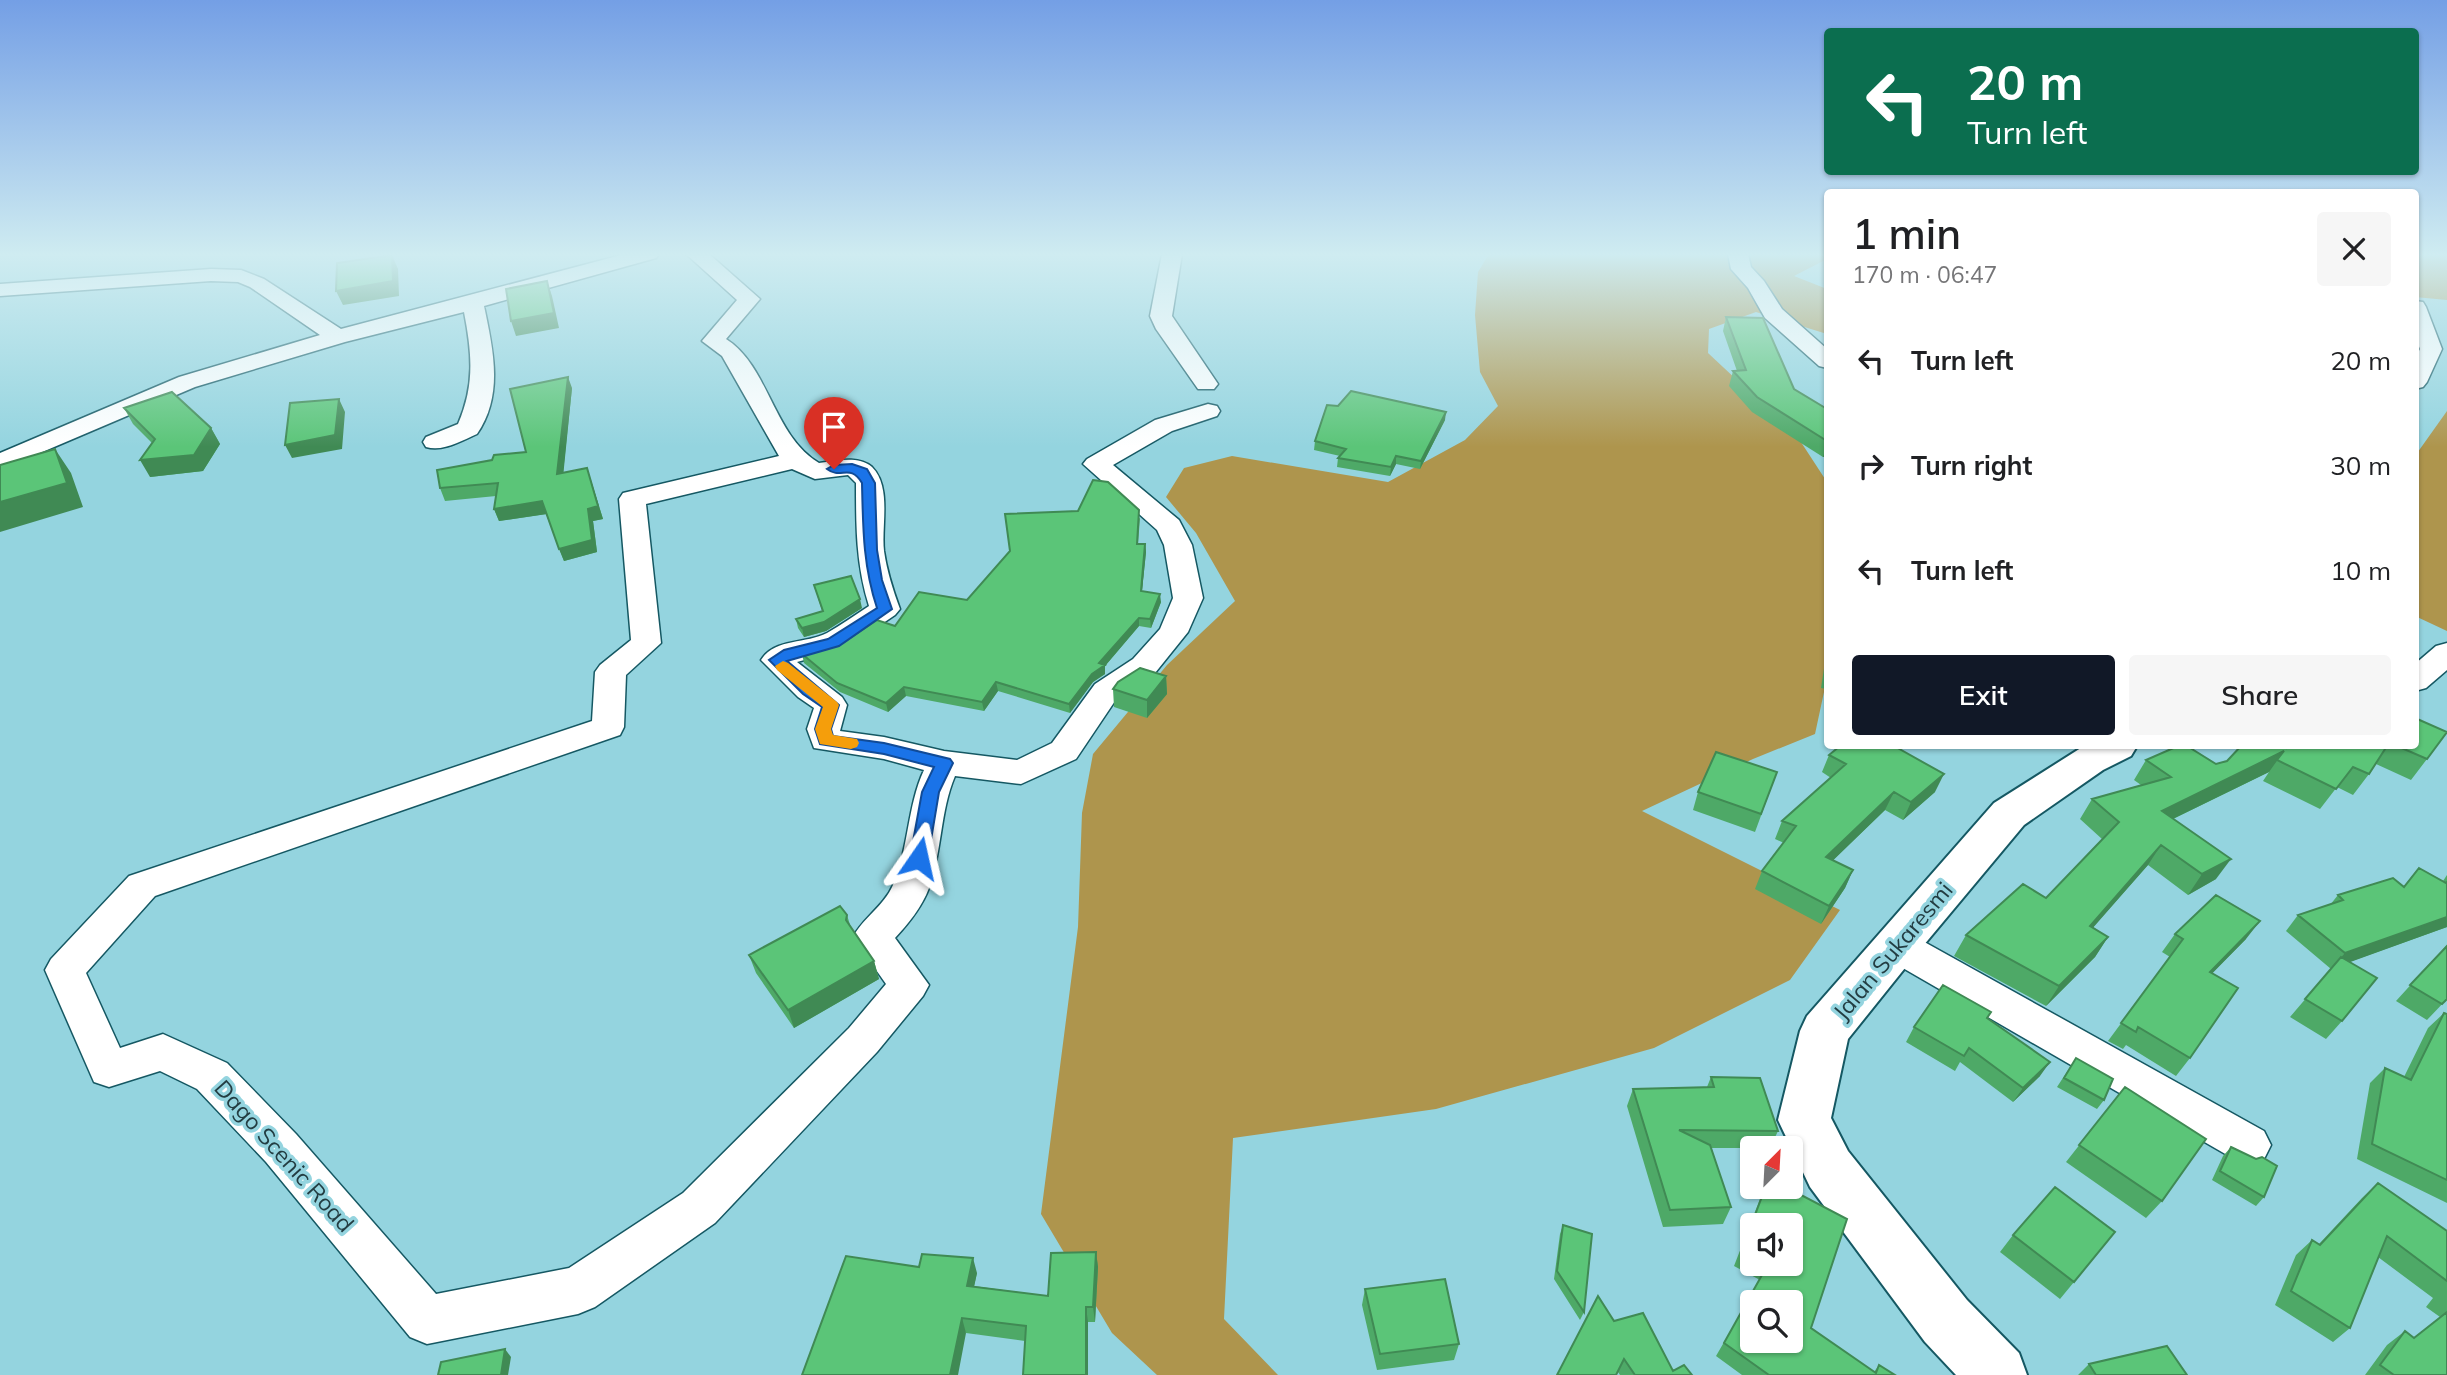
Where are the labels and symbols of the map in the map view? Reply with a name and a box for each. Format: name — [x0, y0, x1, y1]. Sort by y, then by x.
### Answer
pin — [804, 397, 864, 469]
position arrow — [882, 821, 956, 895]
street label: Jalan Sukaresmi — [1827, 876, 1959, 1026]
street label: Dago Scenic Road — [208, 1074, 360, 1238]
north arrow — [1740, 1136, 1802, 1199]

